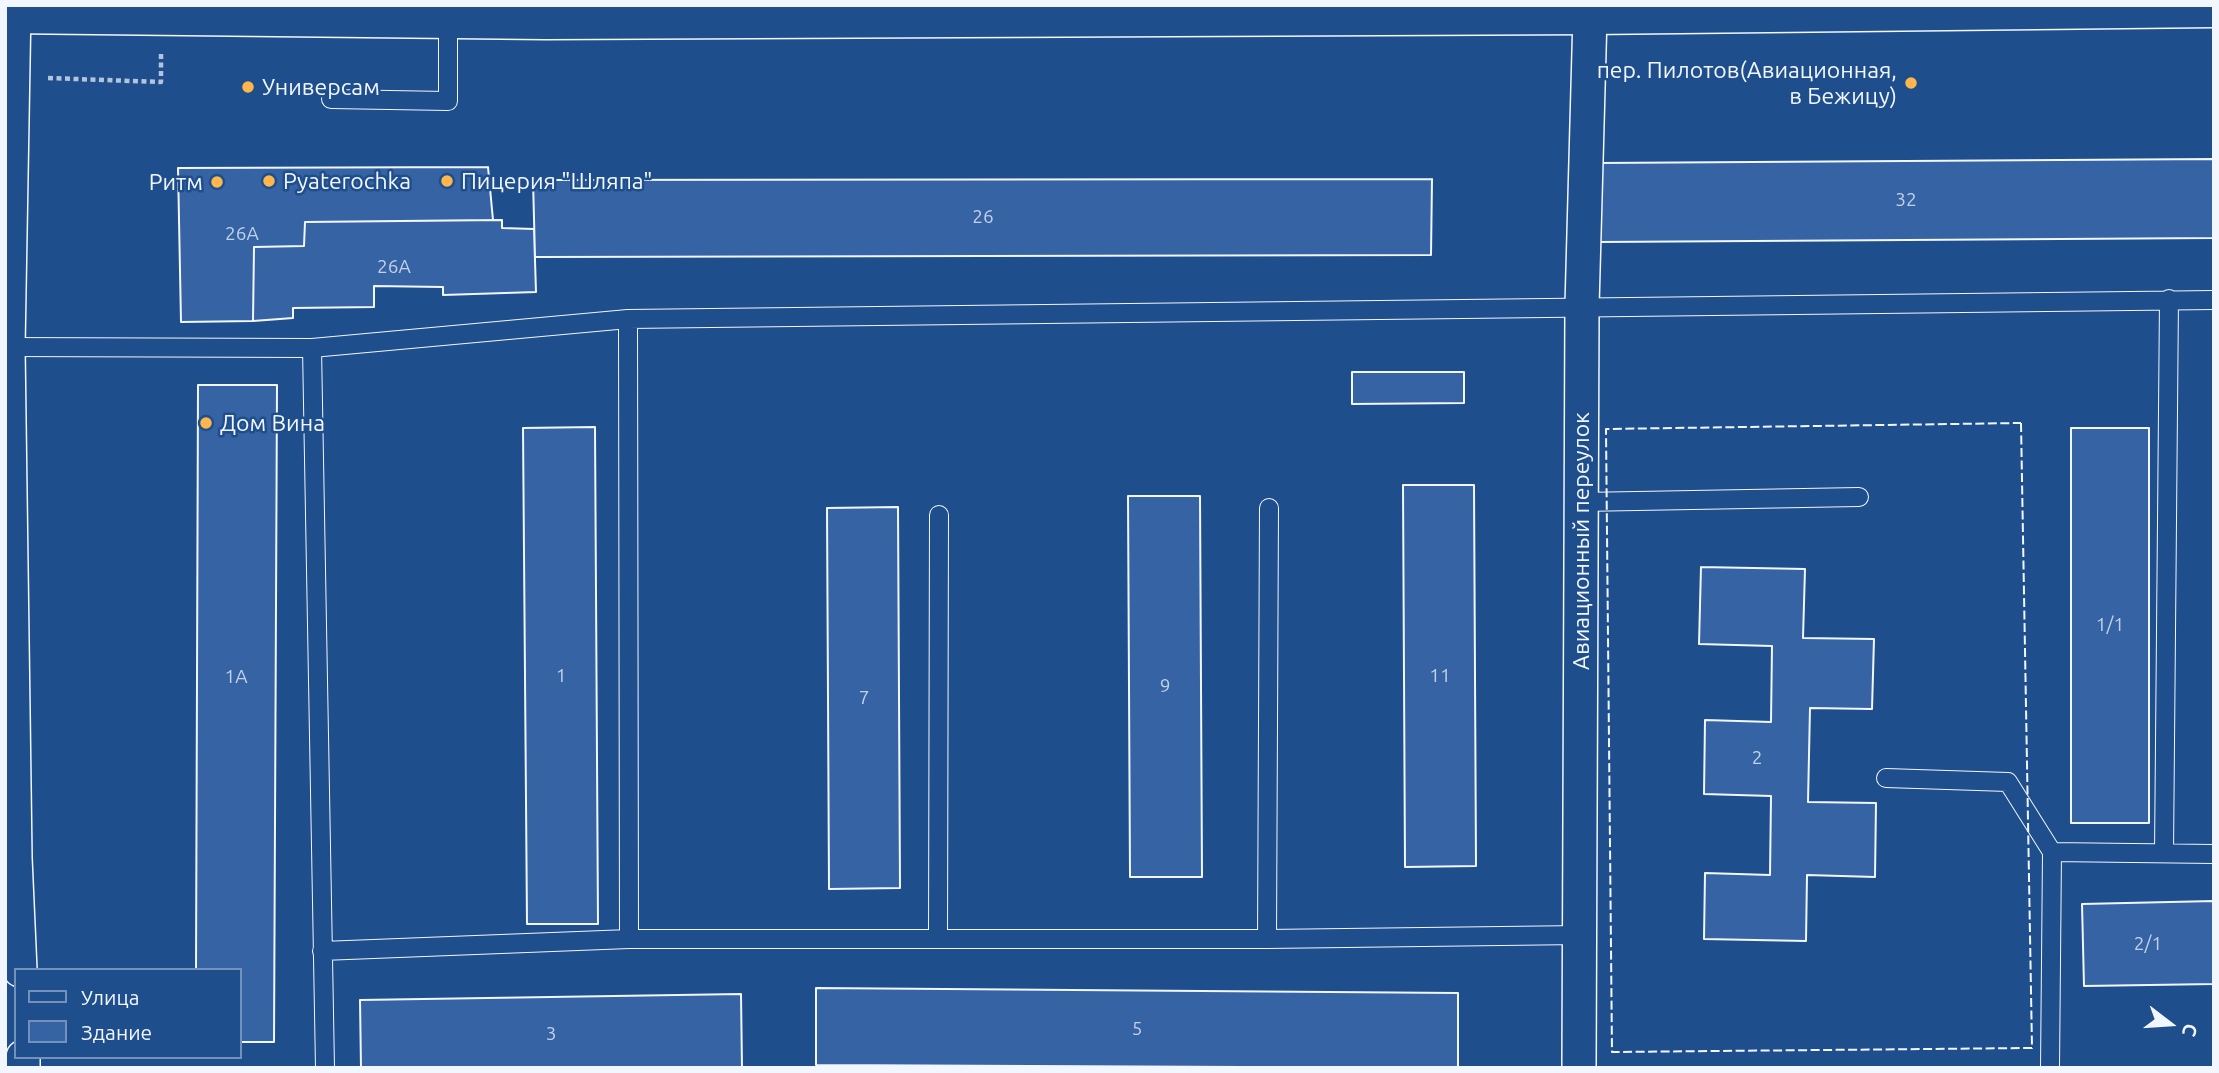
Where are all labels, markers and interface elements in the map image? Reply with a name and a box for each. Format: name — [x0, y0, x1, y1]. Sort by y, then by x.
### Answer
place label: пер. Пилотов(Авиационная, в Бежицу) — [1597, 56, 1897, 110]
place label: Универсам — [262, 73, 380, 101]
marker: пер. Пилотов(Авиационная, в Бежицу) — [1903, 75, 1919, 91]
marker: Универсам — [240, 79, 256, 95]
place label: Pyaterochka — [283, 167, 411, 195]
place label: Пицерия "Шляпа" — [461, 167, 652, 195]
place label: Ритм — [149, 168, 203, 196]
marker: Pyaterochka — [261, 173, 277, 189]
marker: Пицерия "Шляпа" — [439, 173, 455, 189]
marker: Ритм — [209, 174, 225, 190]
house number: 32 — [1895, 189, 1917, 211]
house number: 26 — [972, 206, 994, 228]
house number: 26А — [225, 223, 259, 245]
house number: 26А — [377, 256, 411, 278]
place label: Дом Вина — [220, 409, 325, 437]
street label: Авиационный переулок — [1567, 412, 1595, 670]
marker: Дом Вина — [198, 415, 214, 431]
house number: 1/1 — [2096, 614, 2124, 636]
house number: 1 — [556, 665, 566, 687]
house number: 11 — [1429, 665, 1451, 687]
house number: 1А — [224, 666, 248, 688]
house number: 9 — [1160, 675, 1170, 697]
house number: 7 — [859, 687, 869, 709]
house number: 2 — [1752, 747, 1762, 769]
house number: 2/1 — [2134, 933, 2162, 955]
legend — [14, 968, 242, 1059]
text: Улица — [81, 985, 139, 1009]
north arrow — [2135, 989, 2205, 1059]
house number: 5 — [1132, 1018, 1142, 1040]
text: Здание — [81, 1020, 152, 1044]
text: С — [2178, 1021, 2202, 1039]
house number: 3 — [546, 1023, 556, 1045]

